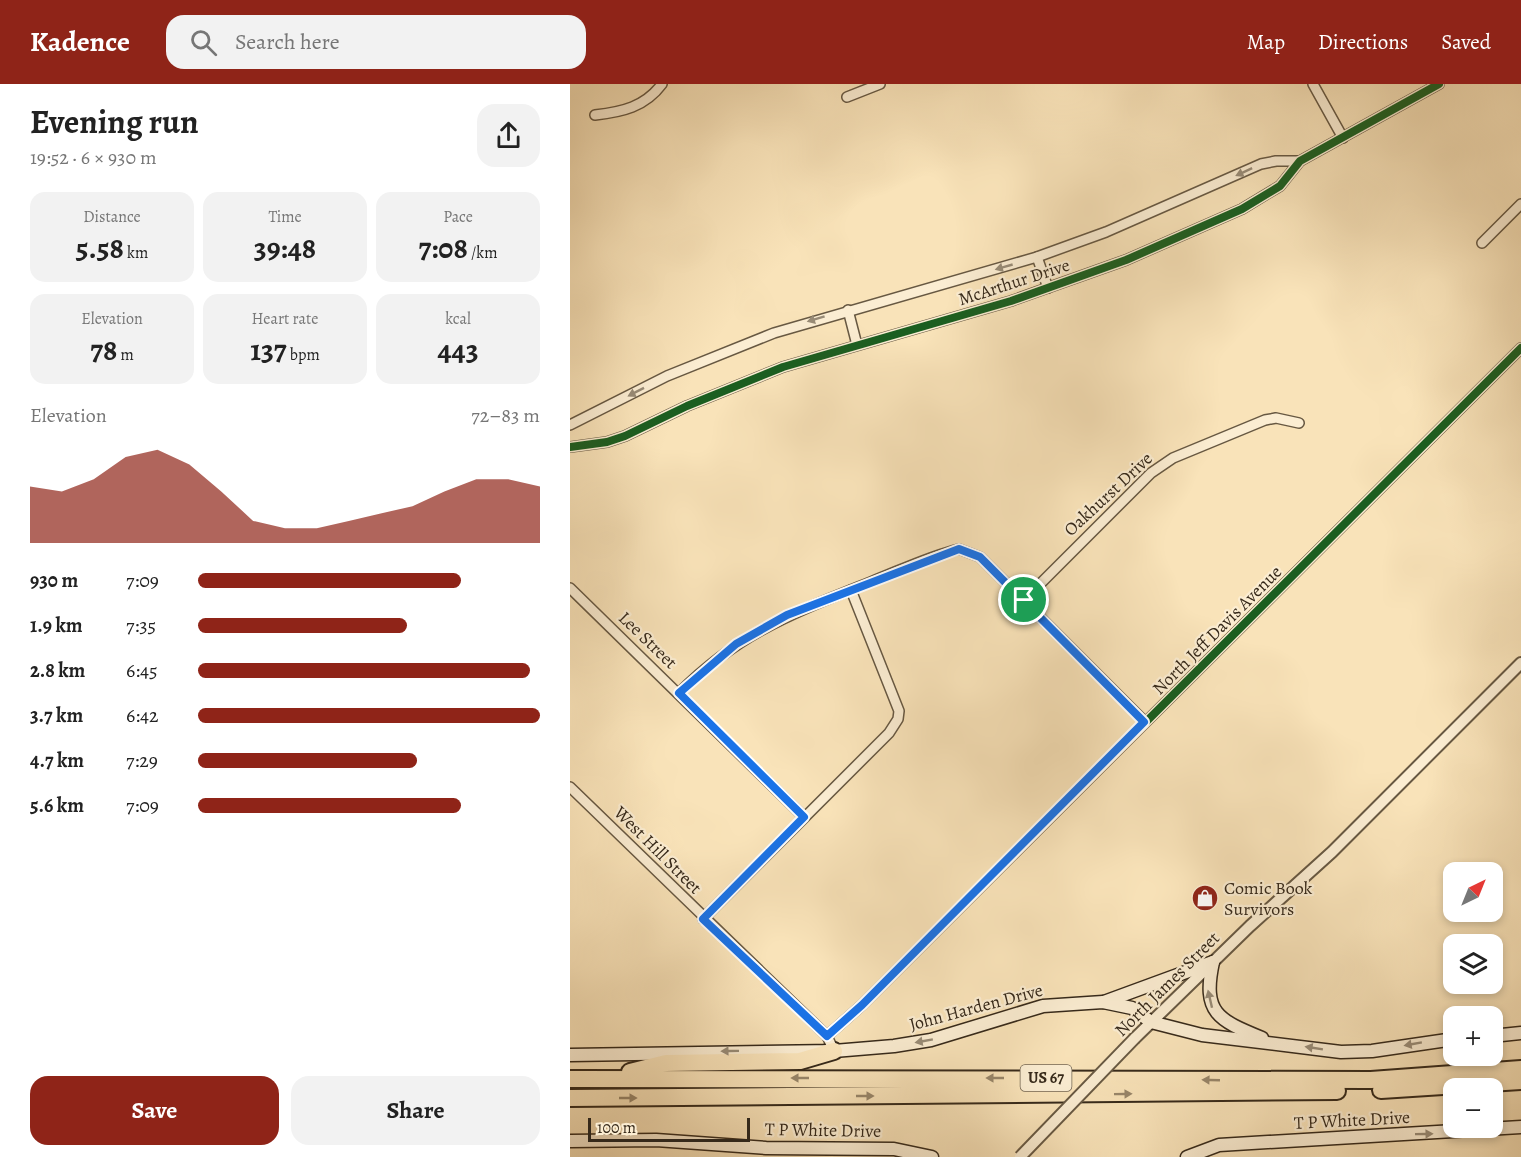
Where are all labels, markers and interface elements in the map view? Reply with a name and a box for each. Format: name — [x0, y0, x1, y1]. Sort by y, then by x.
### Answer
search box — [166, 15, 586, 69]
text: Kadence — [30, 23, 130, 61]
icon: search — [187, 26, 220, 59]
text: Search here — [235, 27, 340, 57]
text: Map — [1247, 28, 1285, 56]
text: Directions — [1318, 28, 1408, 56]
text: Saved — [1441, 28, 1491, 56]
text: Evening run — [30, 99, 199, 144]
button: share — [477, 104, 540, 167]
text: 19:52 · 6 × 930 m — [30, 144, 157, 171]
one-way arrow — [1235, 168, 1253, 178]
text: Distance — [83, 206, 141, 228]
text: Time — [268, 206, 302, 228]
text: Pace — [443, 206, 473, 228]
text: 5.58 — [76, 228, 124, 268]
text: 39:48 — [254, 228, 316, 268]
text: 7:08 — [418, 228, 468, 268]
text: km — [124, 242, 148, 264]
text: /km — [468, 242, 498, 264]
street label: McArthur Drive — [955, 253, 1073, 311]
one-way arrow — [995, 263, 1013, 272]
text: Elevation — [81, 308, 143, 330]
text: Heart rate — [252, 308, 318, 330]
text: kcal — [445, 308, 471, 330]
one-way arrow — [807, 315, 825, 324]
text: 78 — [90, 330, 117, 370]
text: 137 — [250, 330, 287, 370]
text: 443 — [437, 330, 479, 370]
text: m — [117, 344, 134, 366]
text: bpm — [287, 344, 320, 366]
one-way arrow — [627, 387, 644, 397]
text: Elevation — [30, 402, 107, 429]
text: 72–83 m — [471, 402, 540, 429]
street label: Oakhurst Drive — [1058, 447, 1158, 541]
street label: North Jeff Davis Avenue — [1147, 560, 1287, 700]
text: 930 m — [30, 567, 78, 594]
text: 7:09 — [126, 567, 159, 594]
pin — [998, 574, 1049, 625]
icon: arrive — [1007, 583, 1040, 616]
street label: Lee Street — [613, 606, 683, 674]
text: 1.9 km — [30, 612, 83, 639]
text: 7:35 — [126, 612, 156, 639]
text: 2.8 km — [30, 657, 85, 684]
text: 6:45 — [126, 657, 158, 684]
text: 3.7 km — [30, 702, 83, 729]
text: 6:42 — [126, 702, 159, 729]
text: 4.7 km — [30, 747, 84, 774]
text: 7:29 — [126, 747, 158, 774]
text: 5.6 km — [30, 792, 84, 819]
text: 7:09 — [126, 792, 159, 819]
street label: West Hill Street — [608, 800, 707, 899]
north arrow — [1443, 862, 1503, 922]
map controls — [1443, 862, 1503, 1138]
place label: Comic Book Survivors — [1224, 876, 1313, 921]
shop icon: Comic Book Survivors — [1190, 883, 1220, 913]
street label: North James Street — [1109, 926, 1225, 1042]
button: layers — [1443, 934, 1503, 994]
street label: John Harden Drive — [907, 978, 1045, 1036]
one-way arrow — [1205, 990, 1215, 1008]
button: + — [1443, 1006, 1503, 1066]
one-way arrow — [914, 1037, 933, 1046]
one-way arrow — [1403, 1039, 1422, 1048]
one-way arrow — [1304, 1043, 1323, 1052]
one-way arrow — [721, 1046, 740, 1056]
road number: US 67 — [1020, 1065, 1072, 1091]
one-way arrow — [790, 1073, 809, 1083]
one-way arrow — [985, 1073, 1004, 1083]
one-way arrow — [1201, 1075, 1220, 1084]
button: Save — [30, 1076, 279, 1145]
button: Share — [291, 1076, 540, 1145]
button: − — [1443, 1078, 1503, 1138]
one-way arrow — [1114, 1089, 1133, 1099]
one-way arrow — [856, 1091, 875, 1101]
one-way arrow — [619, 1093, 638, 1102]
street label: T P White Drive — [1293, 1105, 1411, 1135]
scale bar — [588, 1115, 750, 1142]
text: 100 m — [597, 1117, 636, 1139]
street label: T P White Drive — [765, 1117, 881, 1143]
one-way arrow — [1415, 1129, 1434, 1139]

